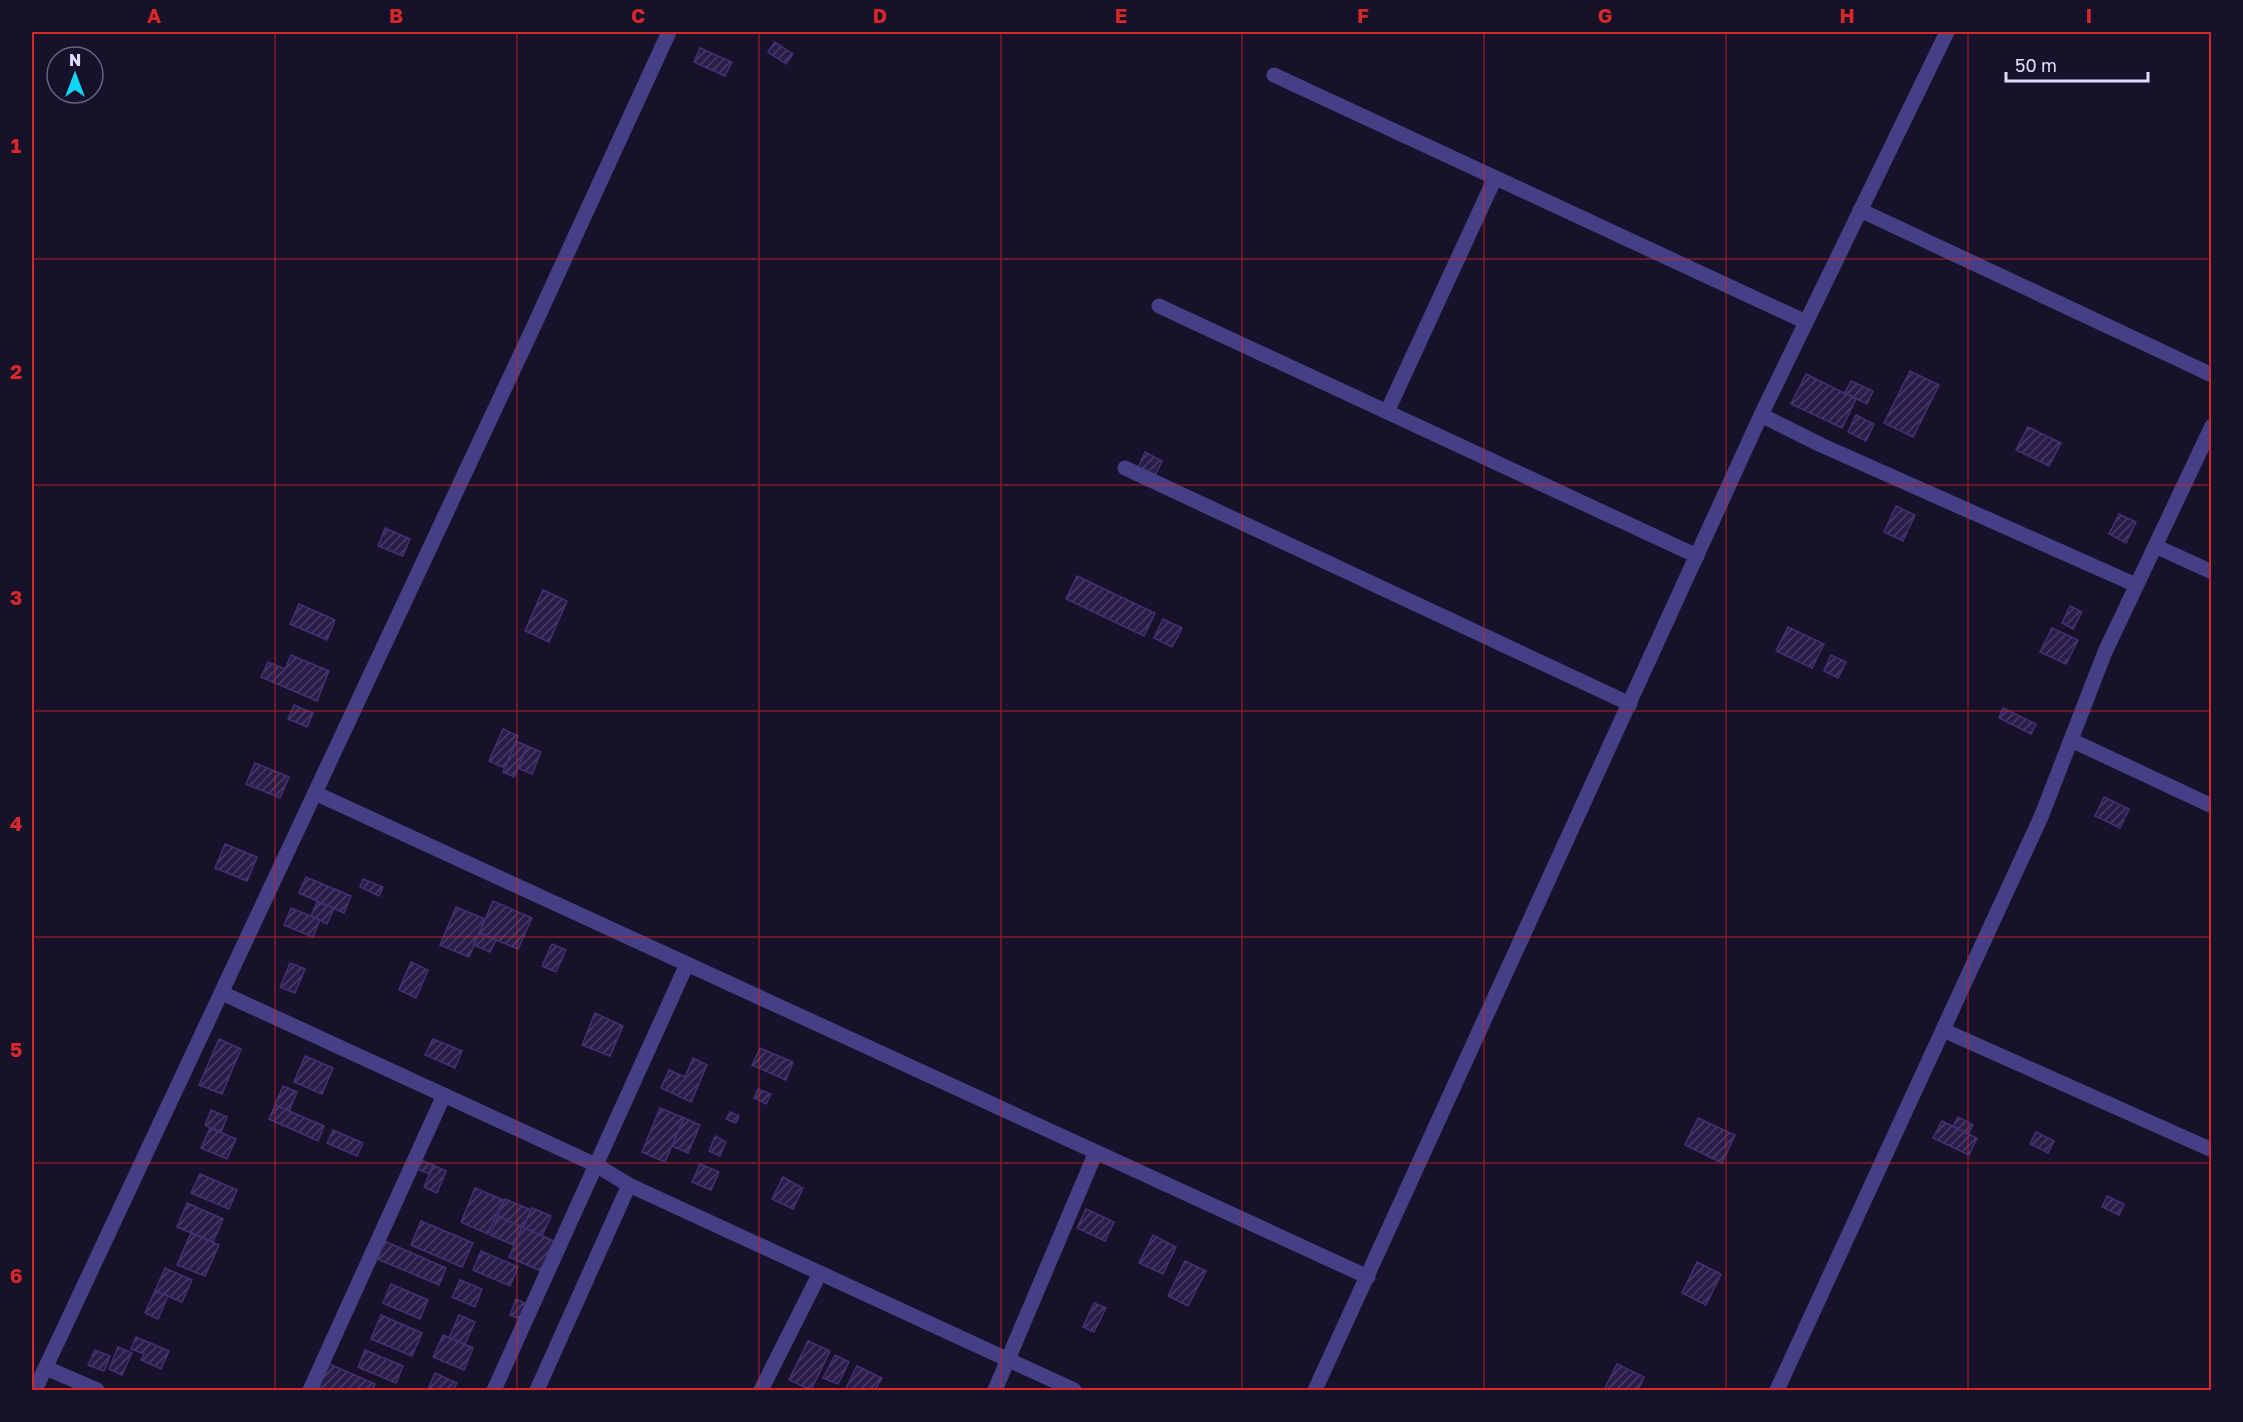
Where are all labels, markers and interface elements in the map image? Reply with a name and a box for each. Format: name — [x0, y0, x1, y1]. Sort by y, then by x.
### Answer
text: A — [147, 3, 161, 27]
text: B — [389, 3, 403, 27]
text: C — [631, 3, 645, 27]
text: D — [873, 3, 887, 27]
text: E — [1115, 3, 1127, 27]
text: F — [1357, 3, 1369, 27]
text: G — [1598, 3, 1612, 27]
text: H — [1839, 3, 1855, 27]
text: I — [2086, 3, 2092, 27]
north arrow — [45, 45, 105, 105]
scale bar — [2006, 45, 2148, 83]
text: N — [69, 50, 81, 70]
text: 50 m — [2015, 54, 2057, 76]
text: 1 — [11, 133, 21, 157]
text: 2 — [10, 359, 22, 383]
text: 3 — [10, 585, 22, 609]
text: 4 — [10, 811, 22, 835]
text: 5 — [10, 1037, 22, 1061]
text: 6 — [10, 1263, 22, 1287]

